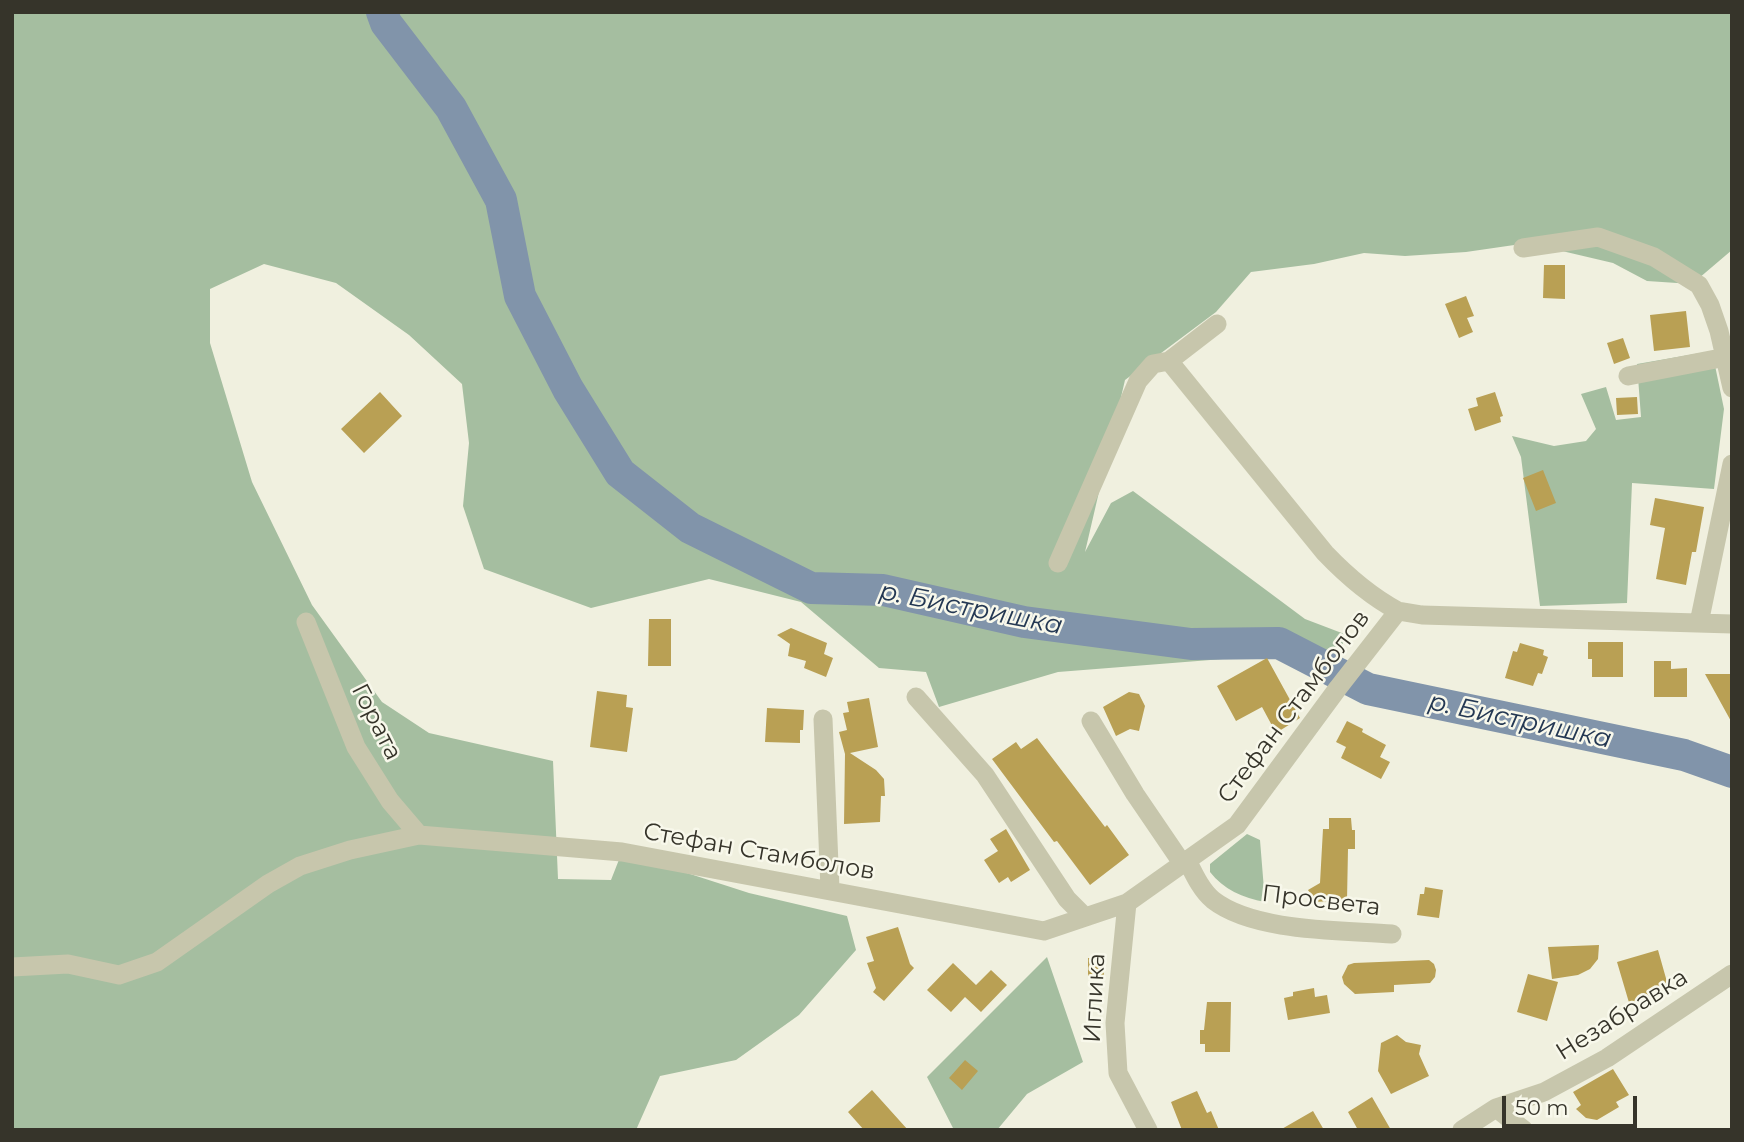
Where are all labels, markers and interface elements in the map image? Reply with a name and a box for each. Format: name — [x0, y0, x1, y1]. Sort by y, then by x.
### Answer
water label: р. Бистришка — [877, 576, 1065, 642]
street label: Стефан Стамболов — [1212, 605, 1376, 809]
street label: Гората — [345, 679, 407, 765]
water label: р. Бистришка — [1426, 686, 1614, 756]
street label: Стефан Стамболов — [641, 817, 877, 887]
street label: Просвета — [1260, 879, 1382, 923]
street label: Иглика — [1078, 952, 1112, 1044]
street label: Незабравка — [1551, 963, 1693, 1067]
scale bar — [1506, 1082, 1641, 1126]
text: 50 m — [1515, 1095, 1569, 1120]

